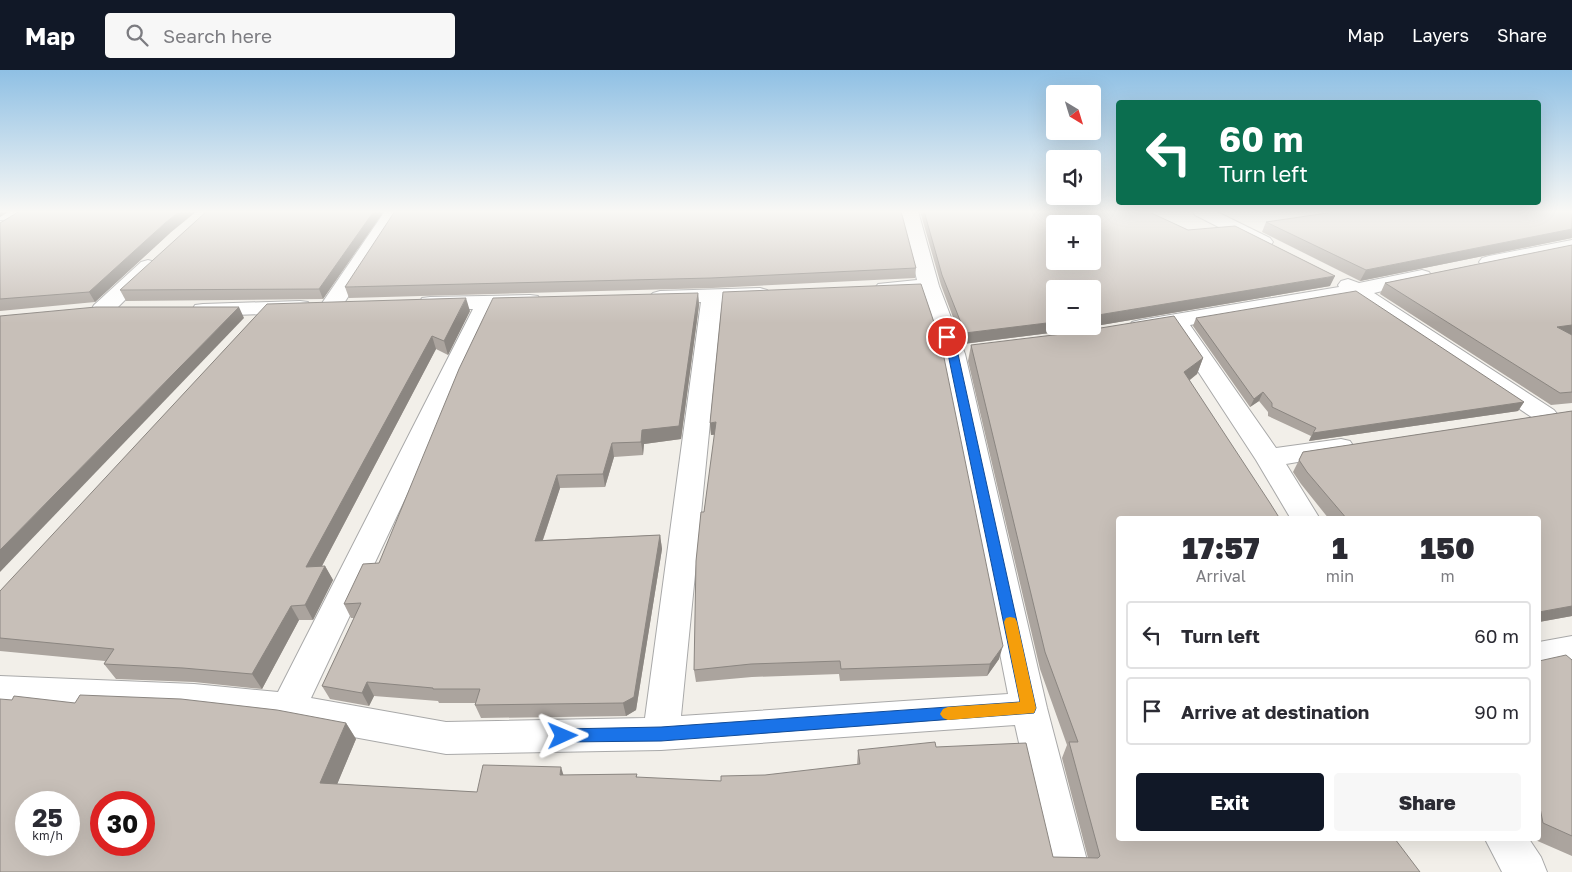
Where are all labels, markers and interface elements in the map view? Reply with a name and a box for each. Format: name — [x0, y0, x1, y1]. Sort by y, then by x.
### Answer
search box — [105, 13, 455, 58]
text: Map — [25, 21, 75, 50]
icon: search — [123, 21, 151, 49]
text: Search here — [163, 24, 272, 47]
text: Map — [1347, 24, 1384, 46]
text: Layers — [1412, 24, 1469, 46]
text: Share — [1497, 24, 1547, 46]
north arrow — [1046, 85, 1101, 140]
map controls — [1046, 85, 1101, 335]
text: 60 m — [1219, 118, 1303, 160]
icon: left — [1136, 120, 1201, 185]
button: sound — [1046, 150, 1101, 205]
text: Turn left — [1219, 160, 1308, 187]
button: + — [1046, 215, 1101, 270]
button: − — [1046, 280, 1101, 335]
pin — [926, 316, 968, 358]
icon: arrive — [933, 323, 961, 351]
text: 17:57 — [1182, 530, 1260, 566]
text: 1 — [1332, 530, 1348, 566]
text: 150 — [1420, 530, 1475, 566]
text: Arrival — [1196, 566, 1246, 586]
text: min — [1326, 566, 1354, 586]
text: m — [1440, 566, 1455, 586]
icon: left — [1138, 621, 1166, 649]
text: Turn left — [1181, 624, 1260, 647]
text: 60 m — [1474, 624, 1519, 647]
icon: arrive — [1138, 697, 1166, 725]
text: Arrive at destination — [1181, 700, 1369, 723]
text: 90 m — [1474, 700, 1519, 723]
position arrow — [536, 709, 588, 761]
button: Exit — [1136, 773, 1324, 831]
button: Share — [1334, 773, 1521, 831]
speed limit sign: 30 — [90, 791, 155, 856]
text: 25 — [32, 802, 63, 833]
text: km/h — [32, 828, 63, 843]

